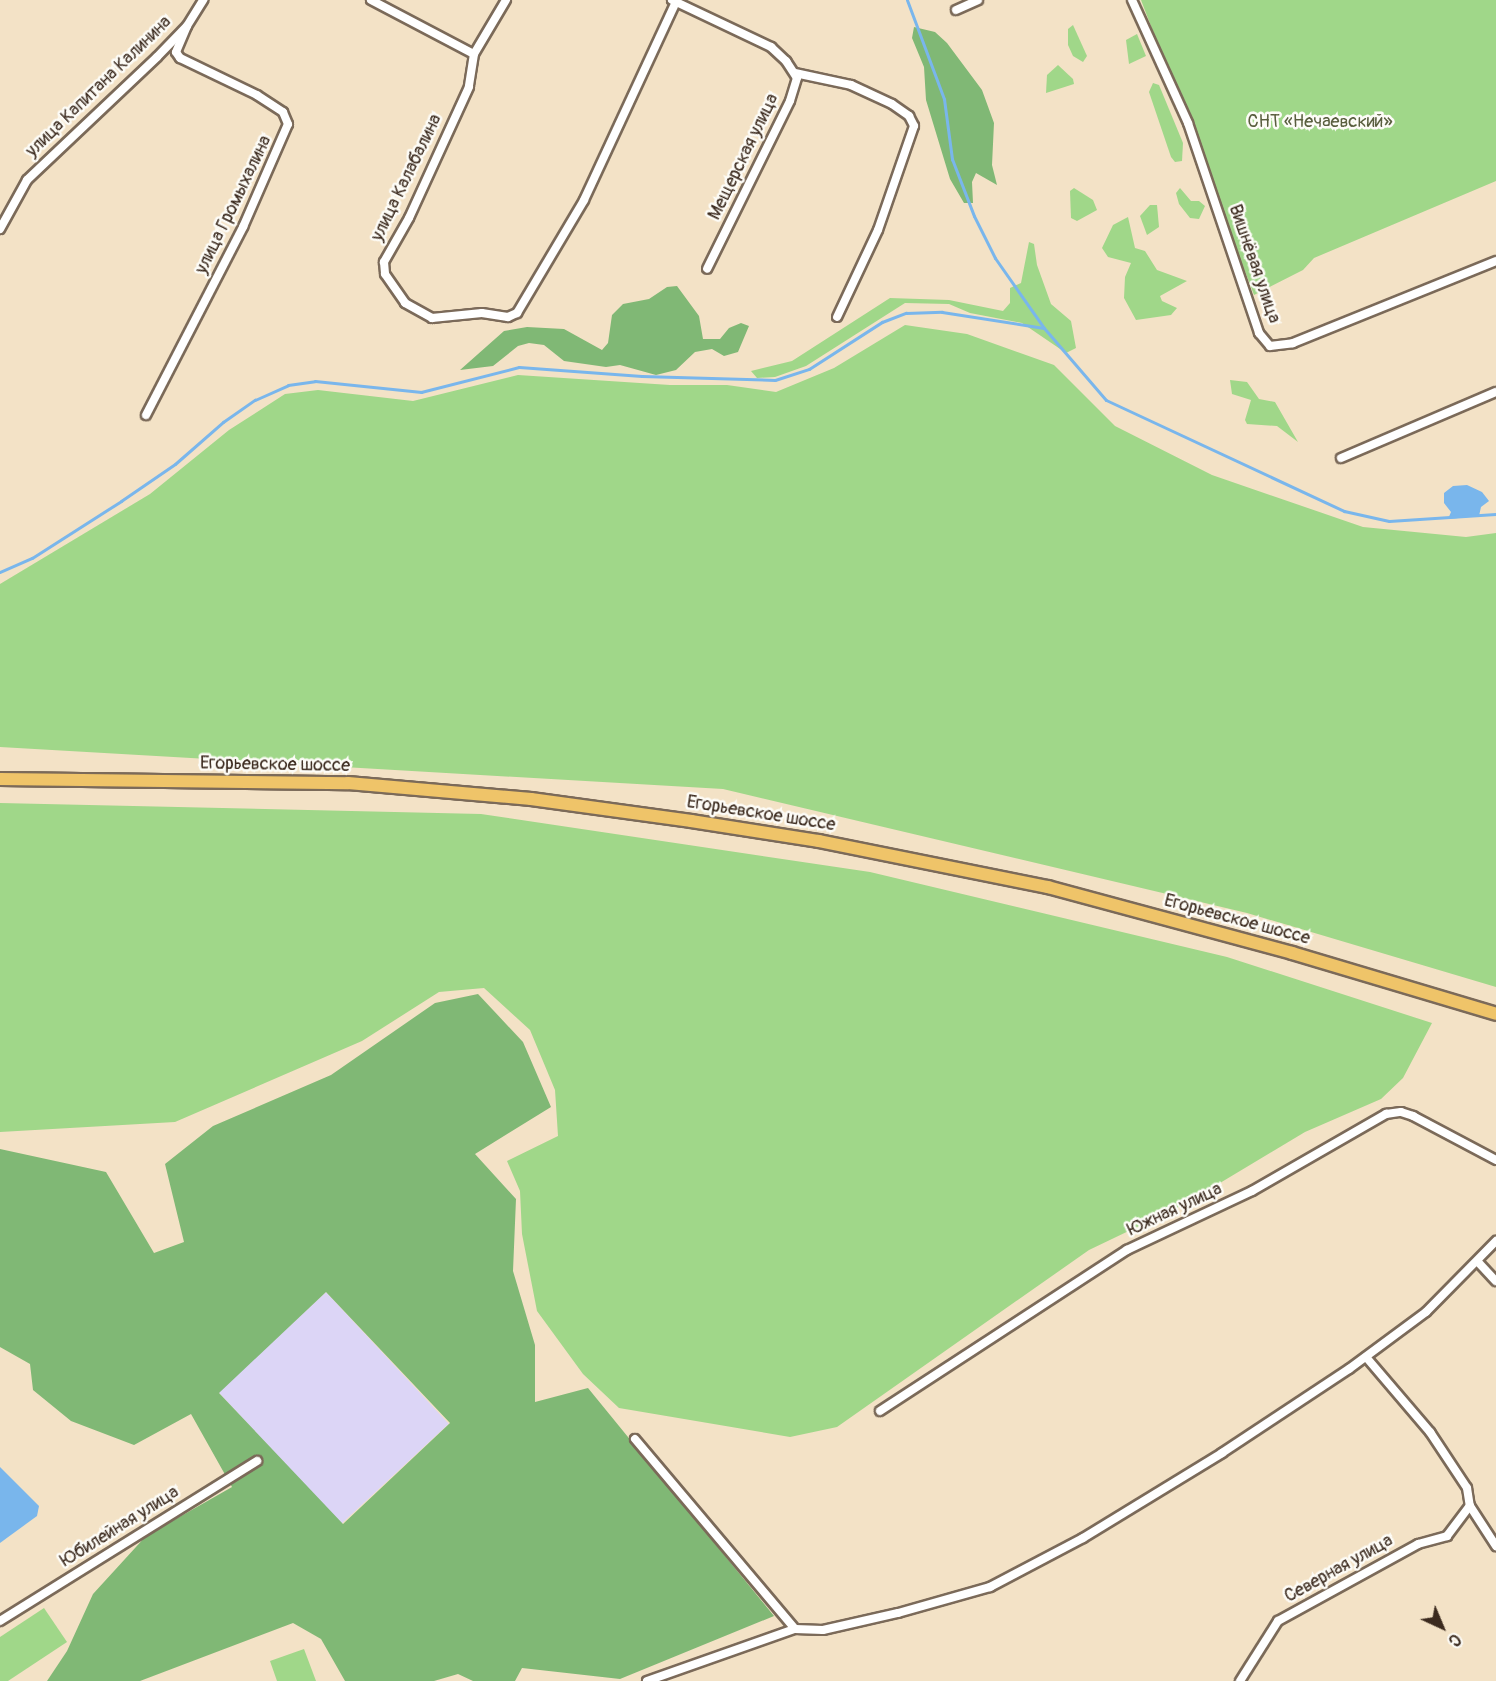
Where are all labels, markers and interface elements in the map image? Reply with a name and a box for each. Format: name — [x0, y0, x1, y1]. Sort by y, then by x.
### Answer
street label: улица Капитана Калинина — [22, 12, 176, 162]
street label: Мещерская улица — [704, 90, 784, 224]
street label: улица Калабалина — [367, 111, 447, 245]
park label: СНТ «Нечаевский» — [1247, 111, 1393, 133]
street label: улица Громыхалина — [191, 132, 277, 278]
street label: Вишнёвая улица — [1224, 202, 1284, 326]
street label: Егорьевское шоссе — [200, 753, 350, 777]
street label: Егорьевское шоссе — [685, 792, 837, 836]
street label: Егорьевское шоссе — [1162, 890, 1312, 950]
street label: Южная улица — [1124, 1179, 1226, 1241]
street label: Юбилейная улица — [57, 1482, 183, 1572]
street label: Северная улица — [1281, 1530, 1397, 1608]
north arrow — [1412, 1597, 1472, 1657]
text: С — [1444, 1629, 1465, 1651]

